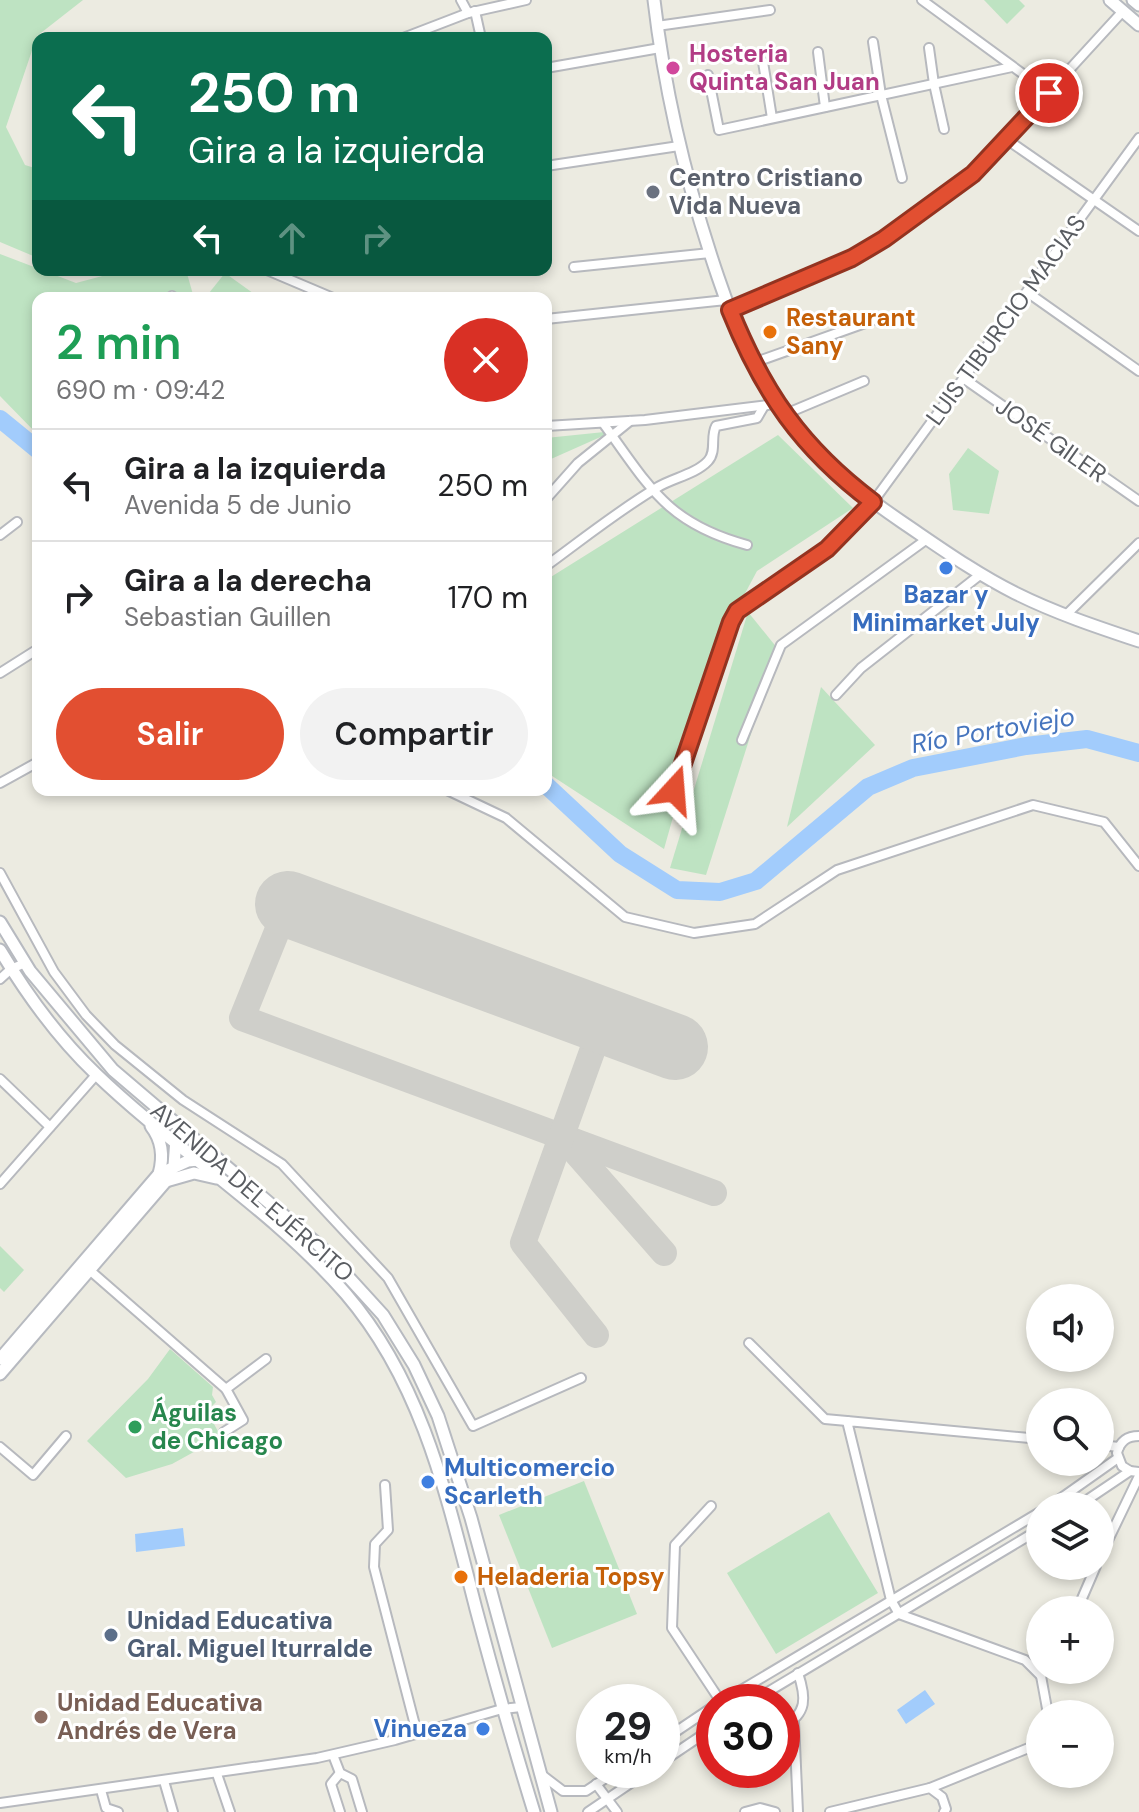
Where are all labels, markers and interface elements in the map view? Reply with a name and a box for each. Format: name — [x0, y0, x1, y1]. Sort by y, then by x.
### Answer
place label: Hosteria Quinta San Juan — [689, 38, 880, 97]
text: 250 m — [188, 56, 360, 129]
marker: Hosteria Quinta San Juan — [664, 59, 682, 77]
pin — [1015, 59, 1083, 127]
icon: left — [56, 64, 160, 168]
icon: arrive — [1027, 71, 1071, 115]
text: Gira a la izquierda — [188, 127, 485, 174]
place label: Centro Cristiano Vida Nueva — [669, 162, 863, 221]
marker: Centro Cristiano Vida Nueva — [644, 183, 662, 201]
street label: LUIS TIBURCIO MACIAS — [919, 208, 1092, 431]
icon: left — [186, 216, 230, 260]
icon: ahead — [270, 216, 314, 260]
icon: right — [354, 216, 398, 260]
place label: Restaurant Sany — [786, 302, 916, 361]
text: 2 min — [56, 311, 182, 374]
button: close — [444, 318, 528, 402]
marker: Restaurant Sany — [761, 323, 779, 341]
text: 690 m · 09:42 — [56, 373, 225, 407]
street label: JOSÉ GILER — [990, 390, 1113, 489]
text: Gira a la izquierda — [124, 449, 386, 488]
icon: left — [56, 463, 100, 507]
text: 250 m — [437, 466, 528, 505]
text: Avenida 5 de Junio — [124, 488, 352, 522]
marker: Bazar y Minimarket July — [937, 559, 955, 577]
text: Gira a la derecha — [124, 561, 372, 600]
icon: right — [56, 575, 100, 619]
text: 170 m — [448, 578, 528, 617]
place label: Bazar y Minimarket July — [852, 579, 1040, 638]
text: Sebastian Guillen — [124, 600, 331, 634]
button: Salir — [56, 688, 284, 780]
button: Compartir — [300, 688, 528, 780]
water label: Río Portoviejo — [909, 699, 1077, 761]
position arrow — [632, 748, 716, 832]
street label: AVENIDA DEL EJÉRCITO — [144, 1095, 360, 1288]
map controls — [1026, 1284, 1114, 1788]
button: sound — [1026, 1284, 1114, 1372]
button: search — [1026, 1388, 1114, 1476]
place label: Águilas de Chicago — [151, 1396, 283, 1456]
marker: Águilas de Chicago — [126, 1418, 144, 1436]
place label: Multicomercio Scarleth — [444, 1452, 615, 1511]
marker: Multicomercio Scarleth — [419, 1473, 437, 1491]
button: layers — [1026, 1492, 1114, 1580]
place label: Heladeria Topsy — [477, 1561, 665, 1592]
marker: Heladeria Topsy — [452, 1568, 470, 1586]
button: + — [1026, 1596, 1114, 1684]
place label: Unidad Educativa Gral. Miguel Iturralde — [127, 1605, 373, 1664]
marker: Unidad Educativa Gral. Miguel Iturralde — [102, 1626, 120, 1644]
speed limit sign: 30 — [696, 1684, 800, 1788]
place label: Unidad Educativa Andrés de Vera — [57, 1687, 263, 1746]
text: 29 — [604, 1700, 652, 1752]
button: − — [1026, 1700, 1114, 1788]
marker: Unidad Educativa Andrés de Vera — [32, 1708, 50, 1726]
place label: Vinueza — [374, 1713, 467, 1744]
marker: Vinueza — [474, 1720, 492, 1738]
text: km/h — [604, 1743, 652, 1769]

